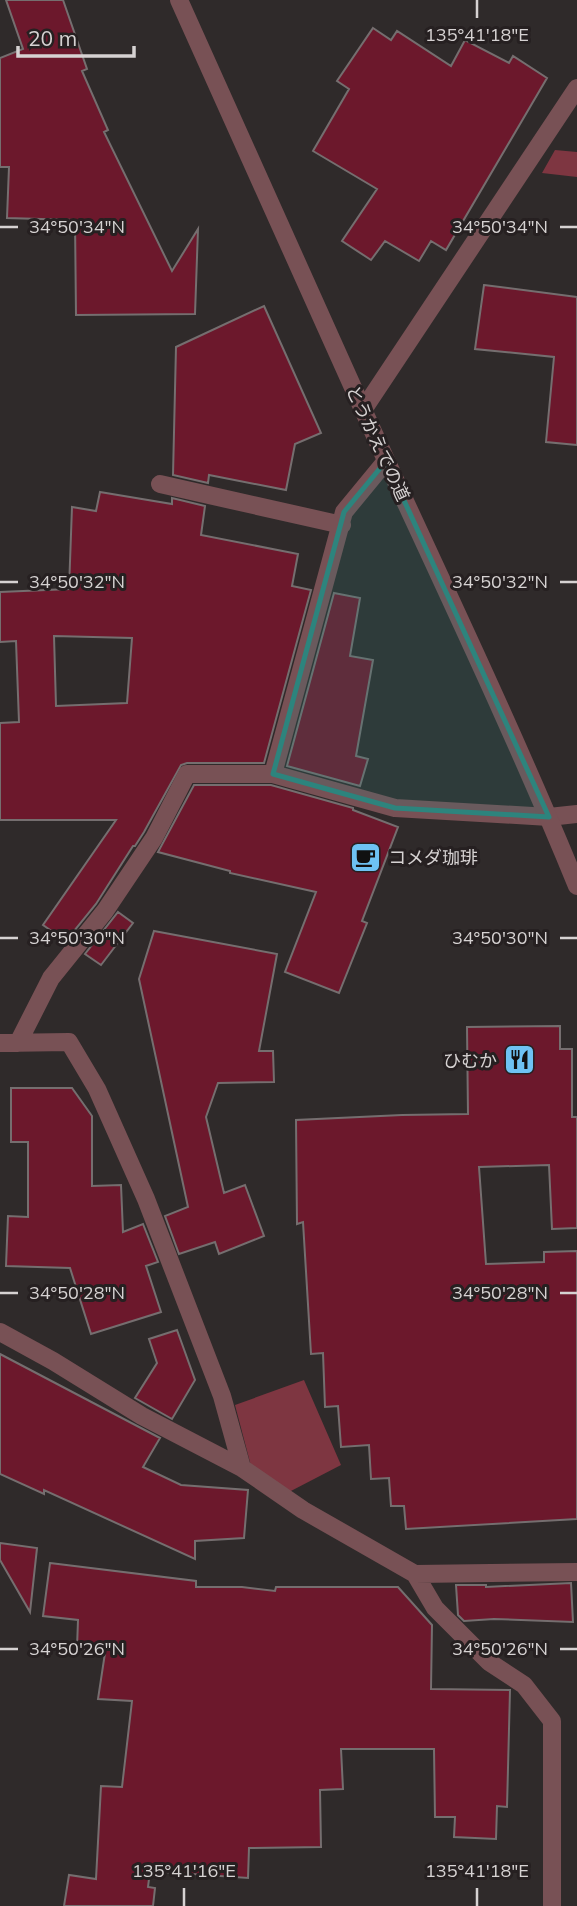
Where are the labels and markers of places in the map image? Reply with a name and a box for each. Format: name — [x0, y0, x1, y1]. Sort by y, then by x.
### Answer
cafe icon: コメダ珈琲 — [348, 840, 382, 874]
place label: コメダ珈琲 — [388, 846, 478, 869]
restaurant icon: ひむか — [503, 1043, 537, 1077]
place label: ひむか — [443, 1049, 497, 1072]

